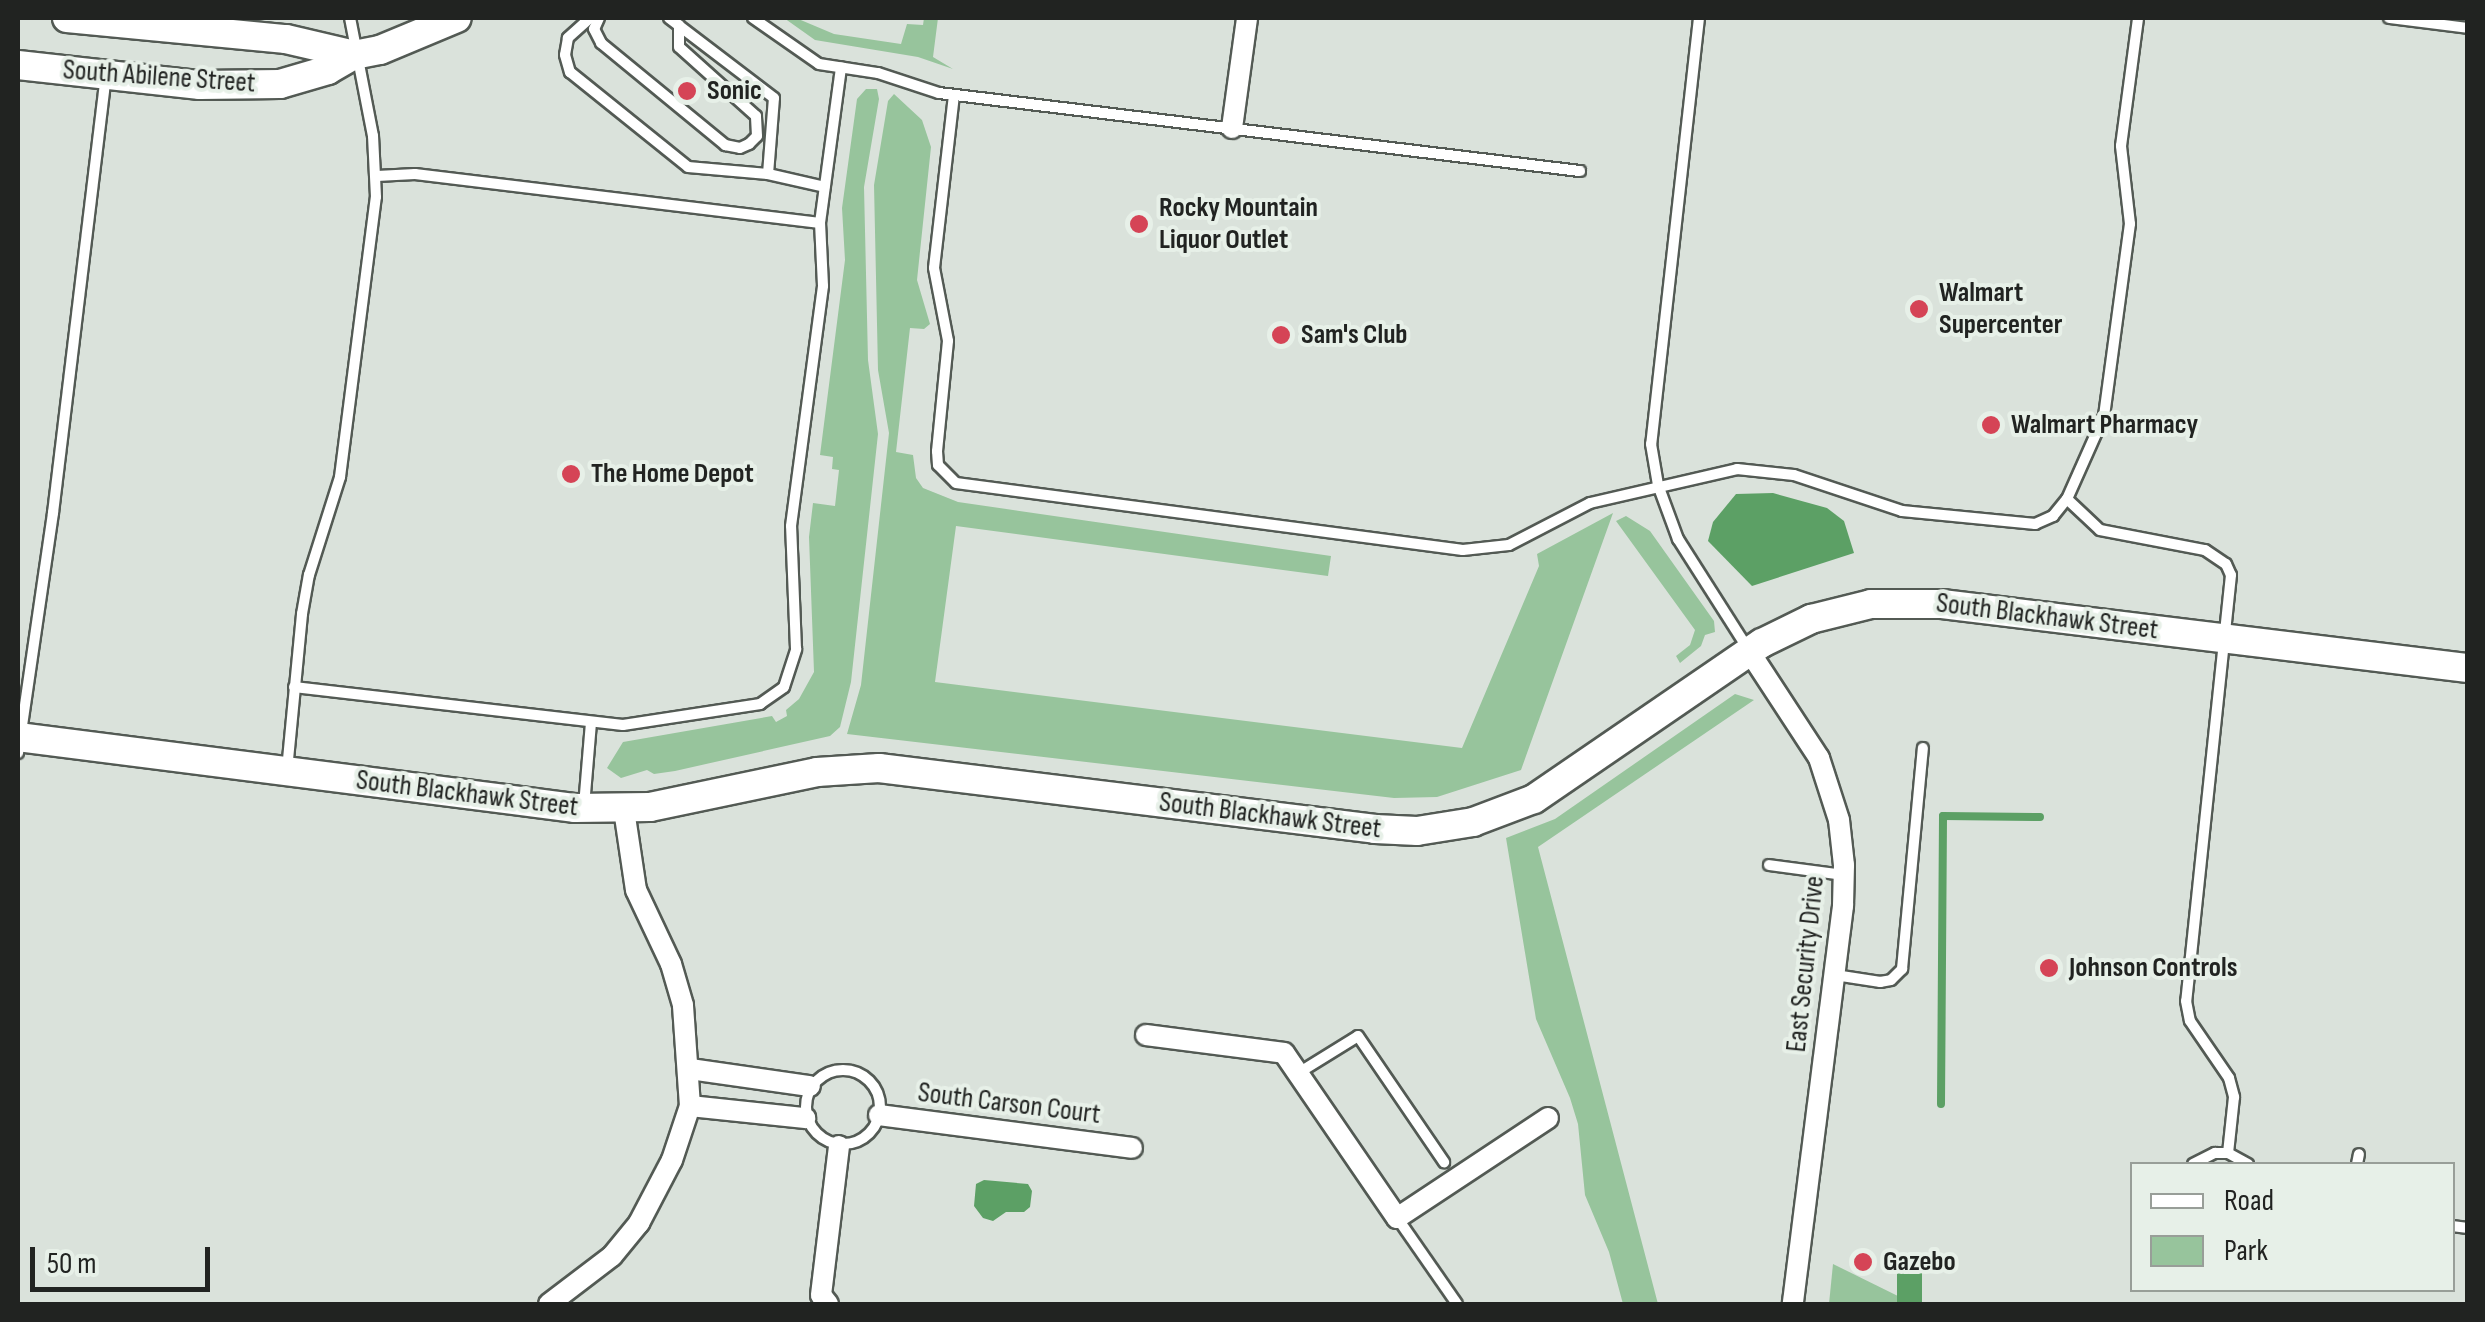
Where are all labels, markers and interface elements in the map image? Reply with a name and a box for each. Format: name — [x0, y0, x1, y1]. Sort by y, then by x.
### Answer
street label: South Abilene Street — [62, 54, 256, 100]
place label: Sonic — [707, 74, 762, 108]
marker: Sonic — [676, 80, 698, 102]
place label: Rocky Mountain Liquor Outlet — [1159, 191, 1318, 257]
marker: Rocky Mountain Liquor Outlet — [1128, 213, 1150, 235]
place label: Walmart Supercenter — [1939, 276, 2062, 342]
marker: Walmart Supercenter — [1908, 298, 1930, 320]
place label: Sam's Club — [1301, 318, 1408, 352]
marker: Sam's Club — [1270, 324, 1292, 346]
place label: Walmart Pharmacy — [2011, 408, 2198, 442]
marker: Walmart Pharmacy — [1980, 414, 2002, 436]
place label: The Home Depot — [591, 457, 754, 491]
marker: The Home Depot — [560, 463, 582, 485]
street label: South Blackhawk Street — [1934, 587, 2160, 647]
street label: South Blackhawk Street — [354, 764, 580, 824]
street label: South Blackhawk Street — [1157, 786, 1383, 846]
street label: East Security Drive — [1780, 874, 1832, 1054]
place label: Johnson Controls — [2069, 951, 2237, 985]
marker: Johnson Controls — [2038, 957, 2060, 979]
street label: South Carson Court — [916, 1076, 1102, 1132]
legend — [2130, 1162, 2455, 1292]
text: Road — [2224, 1183, 2274, 1219]
scale bar — [35, 1227, 215, 1289]
text: Park — [2224, 1233, 2268, 1269]
place label: Gazebo — [1883, 1245, 1956, 1279]
text: 50 m — [47, 1246, 96, 1282]
marker: Gazebo — [1852, 1251, 1874, 1273]

